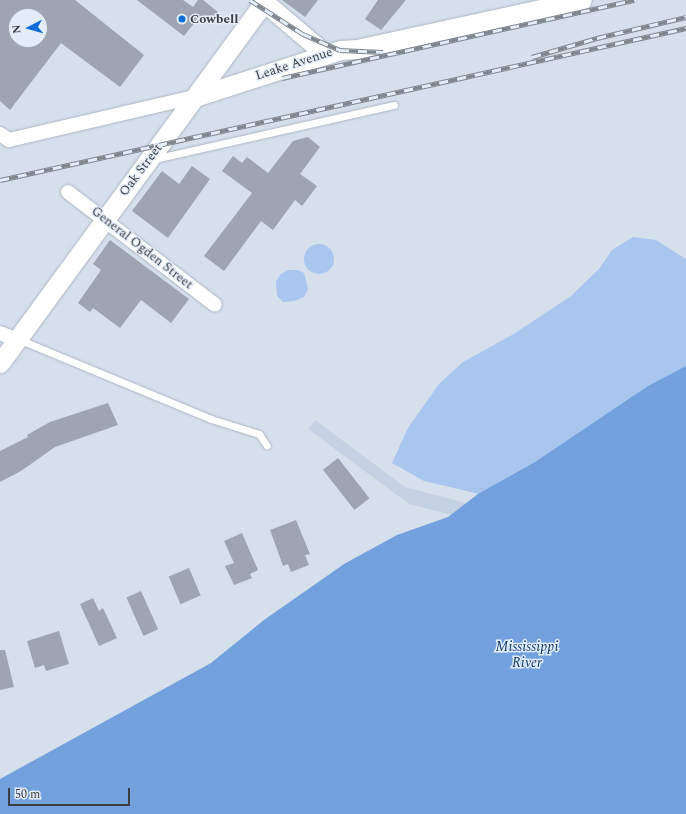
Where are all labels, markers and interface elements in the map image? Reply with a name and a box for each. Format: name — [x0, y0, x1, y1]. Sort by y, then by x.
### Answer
north arrow — [8, 8, 48, 48]
place label: Cowbell — [190, 11, 238, 27]
marker: Cowbell — [177, 14, 187, 24]
text: N — [8, 24, 25, 35]
street label: Leake Avenue — [253, 44, 335, 84]
street label: Oak Street — [116, 141, 166, 199]
street label: General Ogden Street — [88, 203, 196, 293]
water label: Mississippi River — [495, 639, 559, 672]
scale bar — [10, 780, 132, 806]
text: 50 m — [15, 785, 40, 804]

